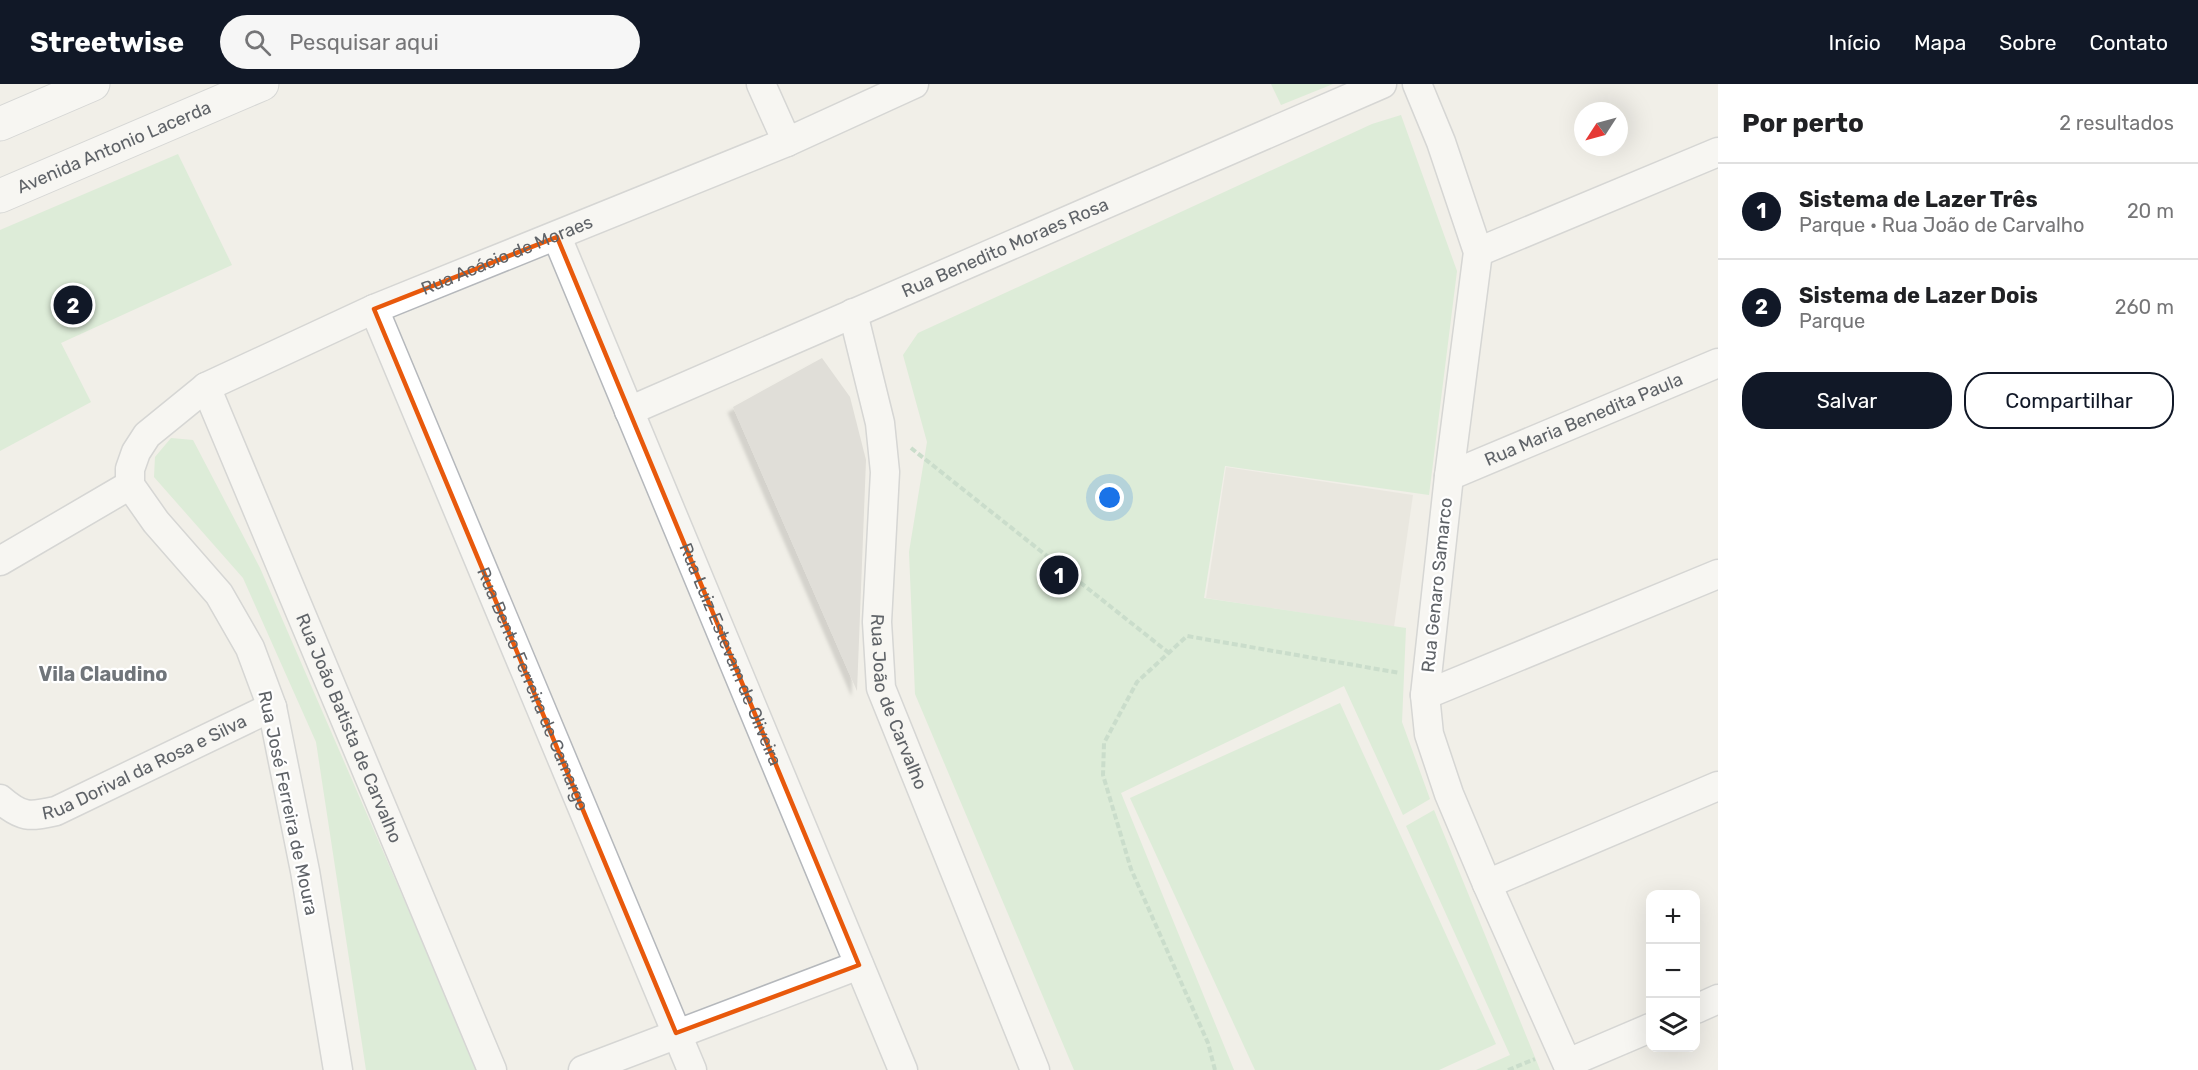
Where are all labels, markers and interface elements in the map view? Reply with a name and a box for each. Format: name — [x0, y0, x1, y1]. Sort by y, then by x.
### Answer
search box — [220, 15, 640, 69]
text: Streetwise — [30, 26, 184, 59]
icon: search — [241, 26, 274, 59]
text: Pesquisar aqui — [289, 29, 439, 56]
text: Início — [1829, 30, 1881, 55]
text: Mapa — [1914, 30, 1966, 55]
text: Sobre — [1999, 30, 2056, 55]
text: Contato — [2089, 30, 2168, 55]
street label: Avenida Antonio Lacerda — [14, 96, 214, 198]
north arrow — [1574, 102, 1628, 156]
text: Por perto — [1742, 108, 1864, 139]
text: 2 resultados — [2059, 111, 2174, 135]
text: Sistema de Lazer Três — [1799, 186, 2038, 213]
street label: Rua Benedito Moraes Rosa — [898, 193, 1112, 302]
text: 1 — [1757, 199, 1766, 223]
text: 20 m — [2127, 199, 2174, 223]
street label: Rua Acácio de Moraes — [418, 211, 596, 300]
text: Parque · Rua João de Carvalho — [1799, 213, 2085, 237]
pin: 2 — [54, 282, 92, 328]
text: Sistema de Lazer Dois — [1799, 282, 2038, 309]
text: 2 — [1755, 295, 1768, 319]
text: 260 m — [2115, 295, 2174, 319]
text: Parque — [1799, 309, 1865, 333]
street label: Rua Maria Benedita Paula — [1481, 368, 1686, 471]
button: Salvar — [1742, 372, 1952, 429]
button: Compartilhar — [1964, 372, 2174, 429]
your location — [1095, 483, 1124, 512]
street label: Rua Genaro Samarco — [1417, 497, 1457, 673]
street label: Rua Luiz Estevam de Oliveira — [674, 540, 786, 769]
pin: 1 — [1040, 552, 1078, 598]
street label: Rua Bento Ferreira de Camargo — [472, 564, 594, 814]
street label: Rua João Batista de Carvalho — [291, 610, 407, 846]
street label: Rua João de Carvalho — [866, 613, 932, 793]
district label: Vila Claudino — [39, 662, 167, 686]
street label: Rua José Ferreira de Moura — [253, 689, 323, 917]
street label: Rua Dorival da Rosa e Silva — [40, 710, 250, 825]
map controls — [1646, 890, 1700, 1052]
button: + — [1646, 890, 1700, 944]
button: − — [1646, 944, 1700, 998]
button: layers — [1646, 998, 1700, 1052]

